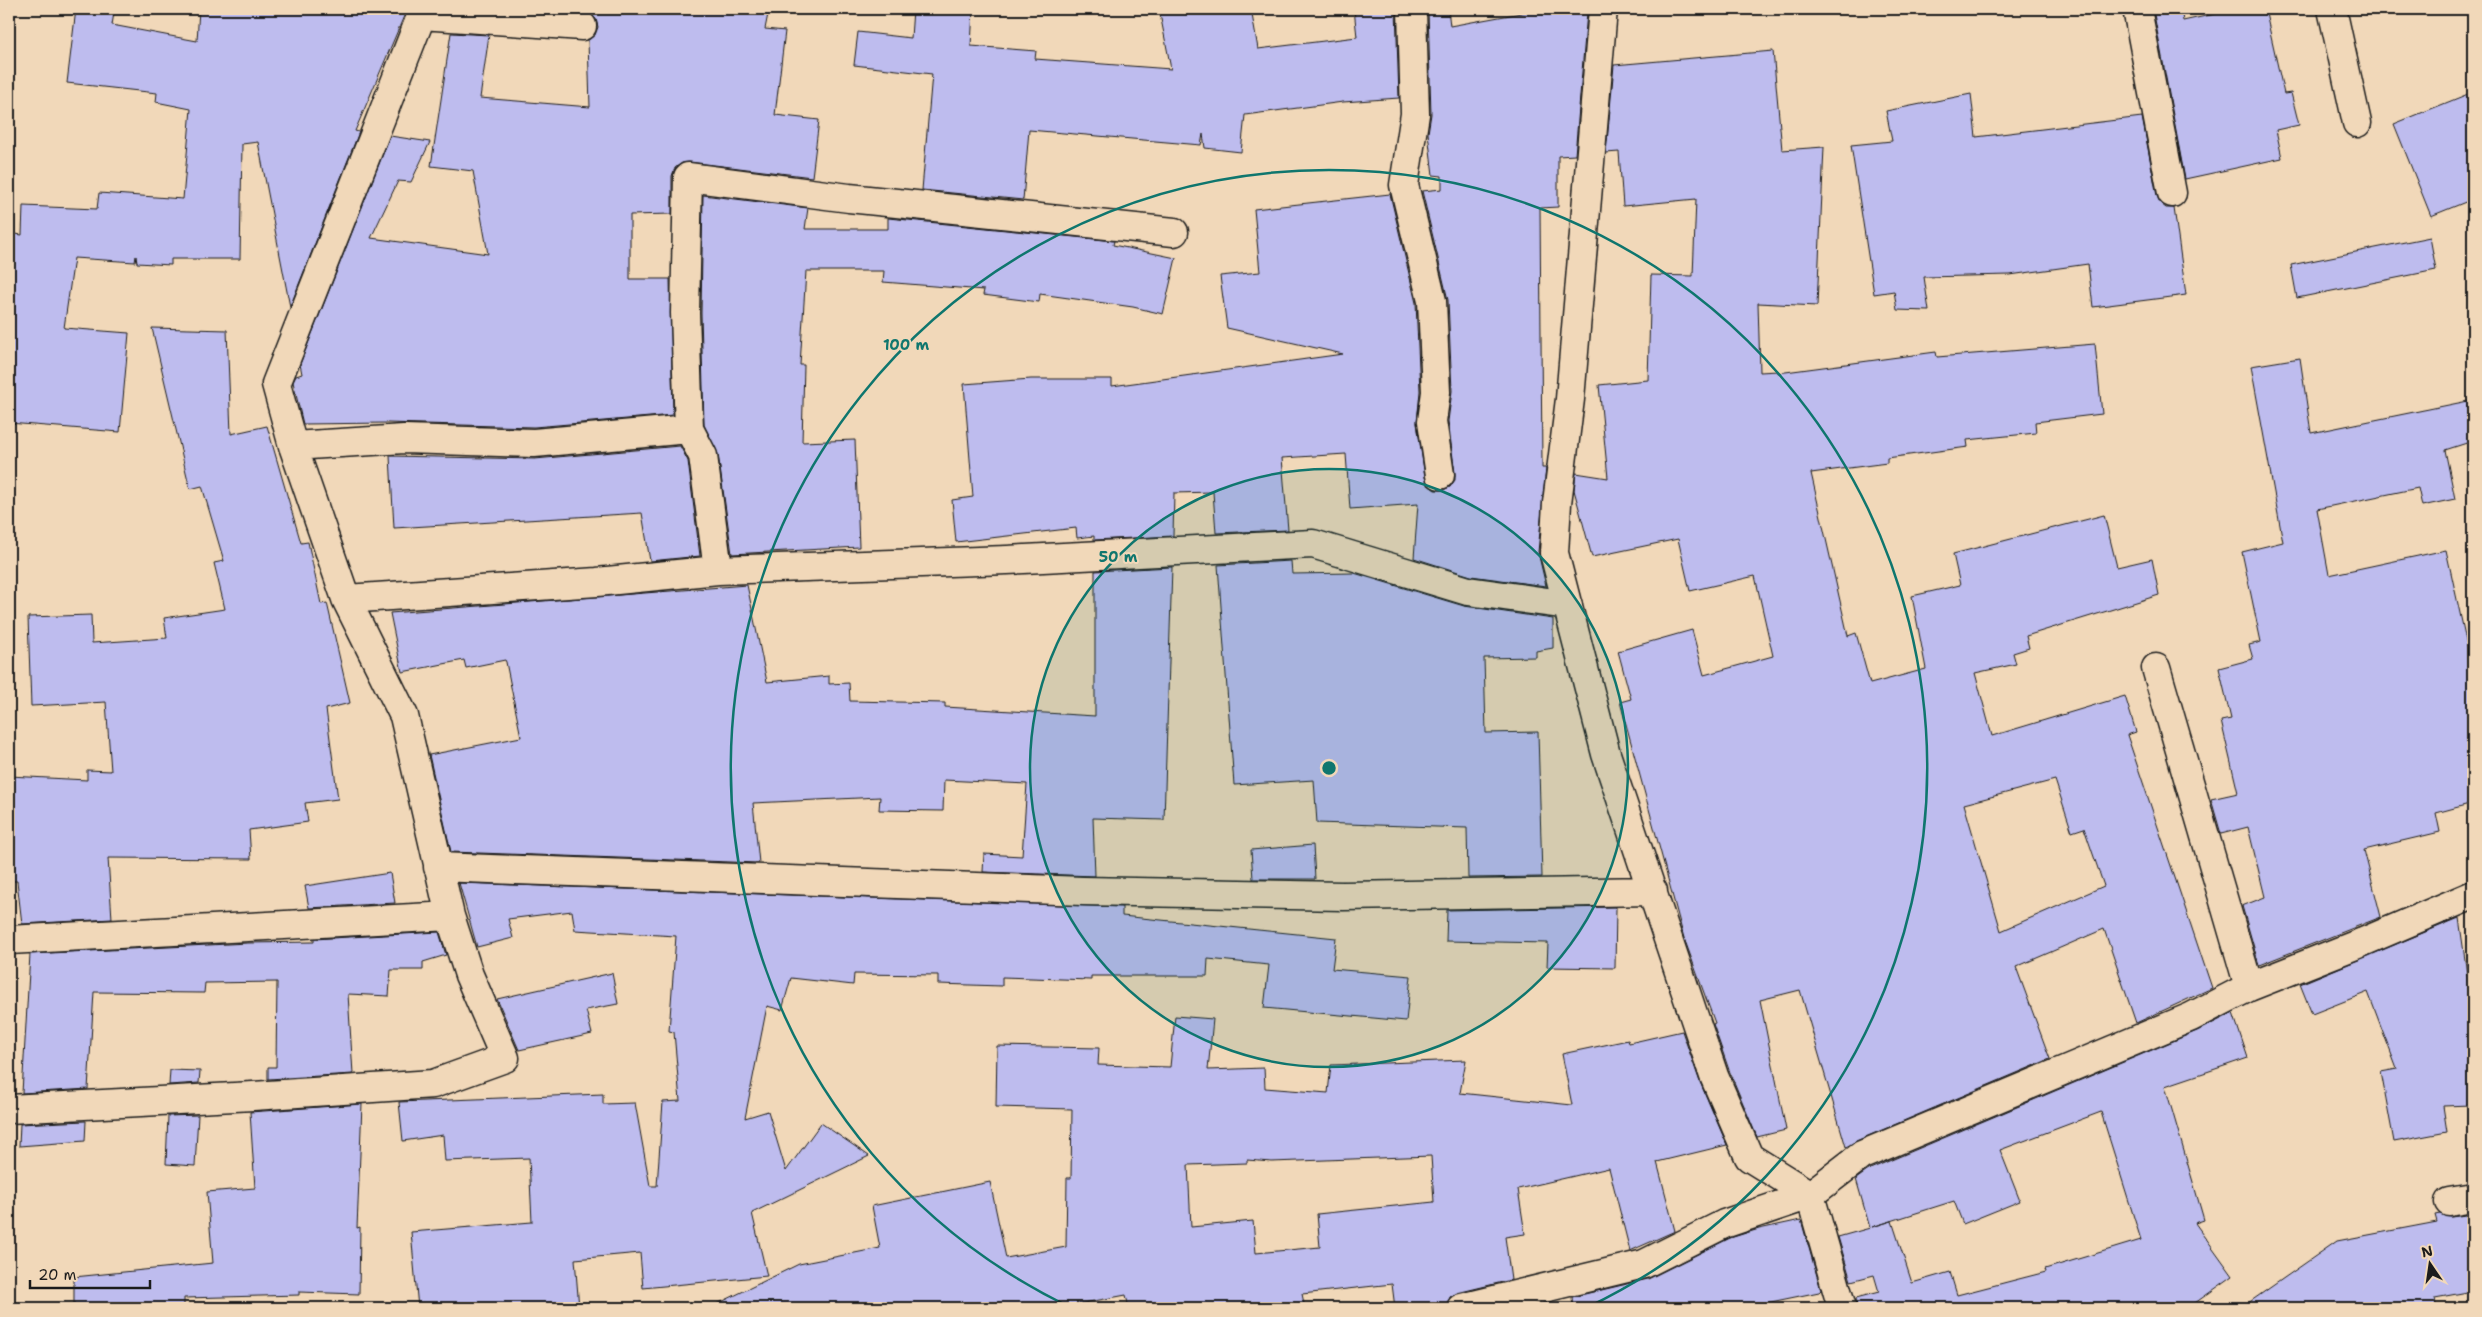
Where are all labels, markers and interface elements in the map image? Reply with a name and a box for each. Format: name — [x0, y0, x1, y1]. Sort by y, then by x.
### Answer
text: 100 m — [883, 335, 929, 355]
text: 50 m — [1099, 547, 1138, 567]
centre of rings — [1320, 759, 1338, 777]
north arrow — [2404, 1240, 2454, 1290]
text: N — [2420, 1241, 2435, 1261]
scale bar — [30, 1257, 150, 1289]
text: 20 m — [38, 1265, 77, 1285]

